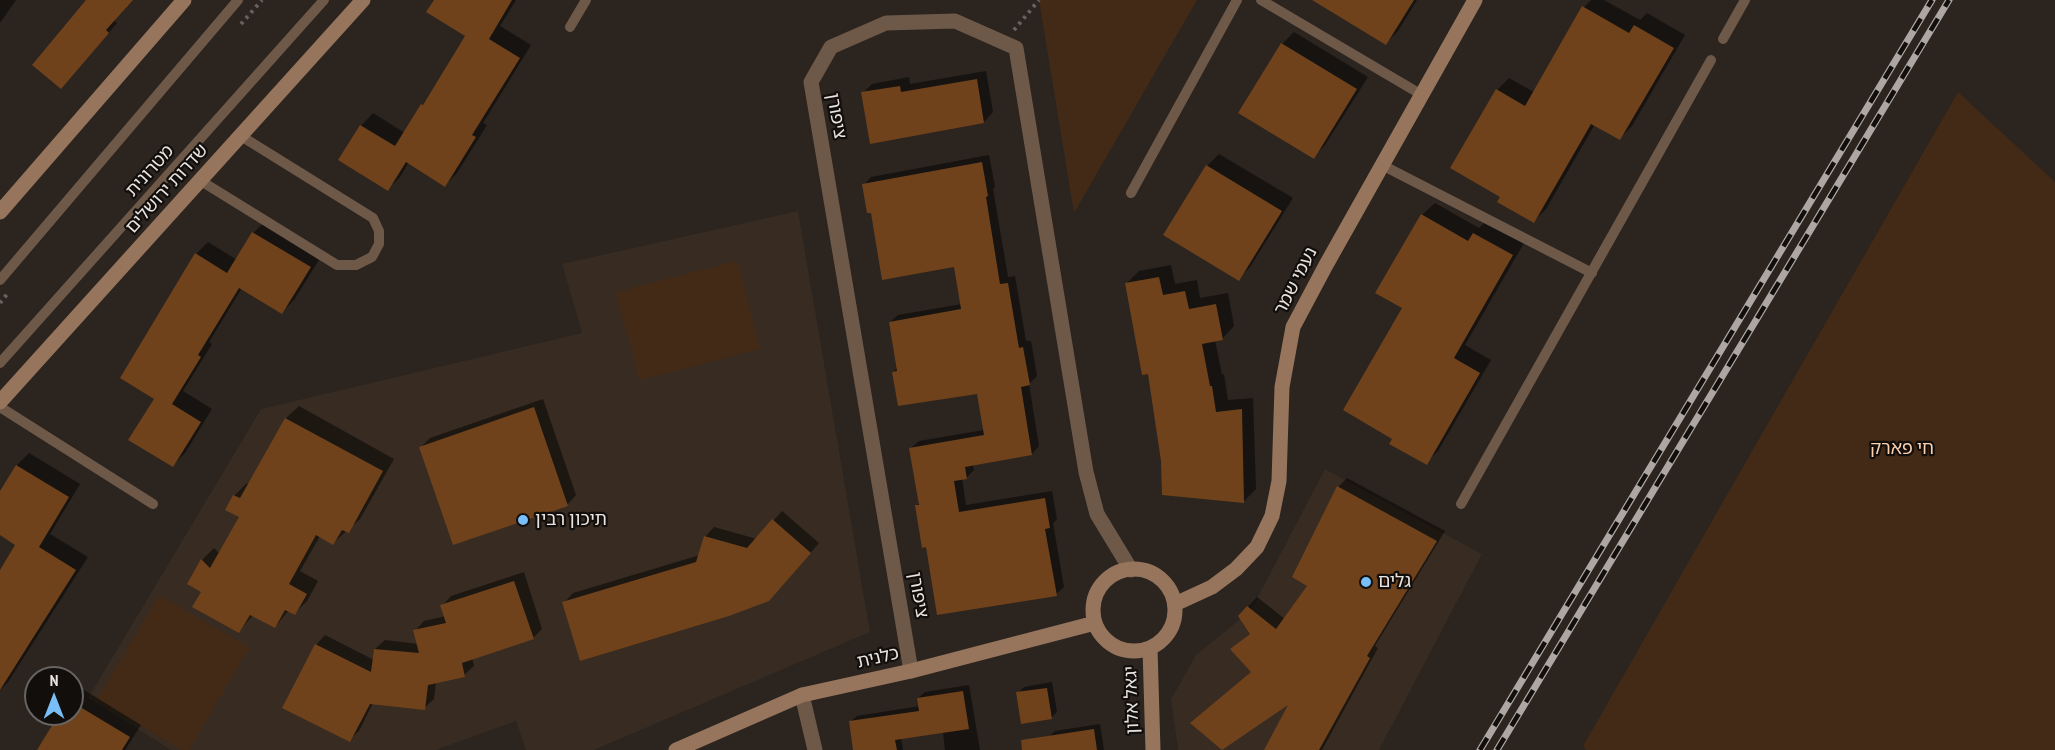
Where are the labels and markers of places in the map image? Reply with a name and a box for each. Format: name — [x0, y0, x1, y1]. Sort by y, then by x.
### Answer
place label: תיכון רבין — [535, 509, 607, 531]
marker: תיכון רבין — [516, 513, 530, 527]
place label: גלים — [1378, 571, 1411, 593]
marker: גלים — [1359, 575, 1373, 589]

